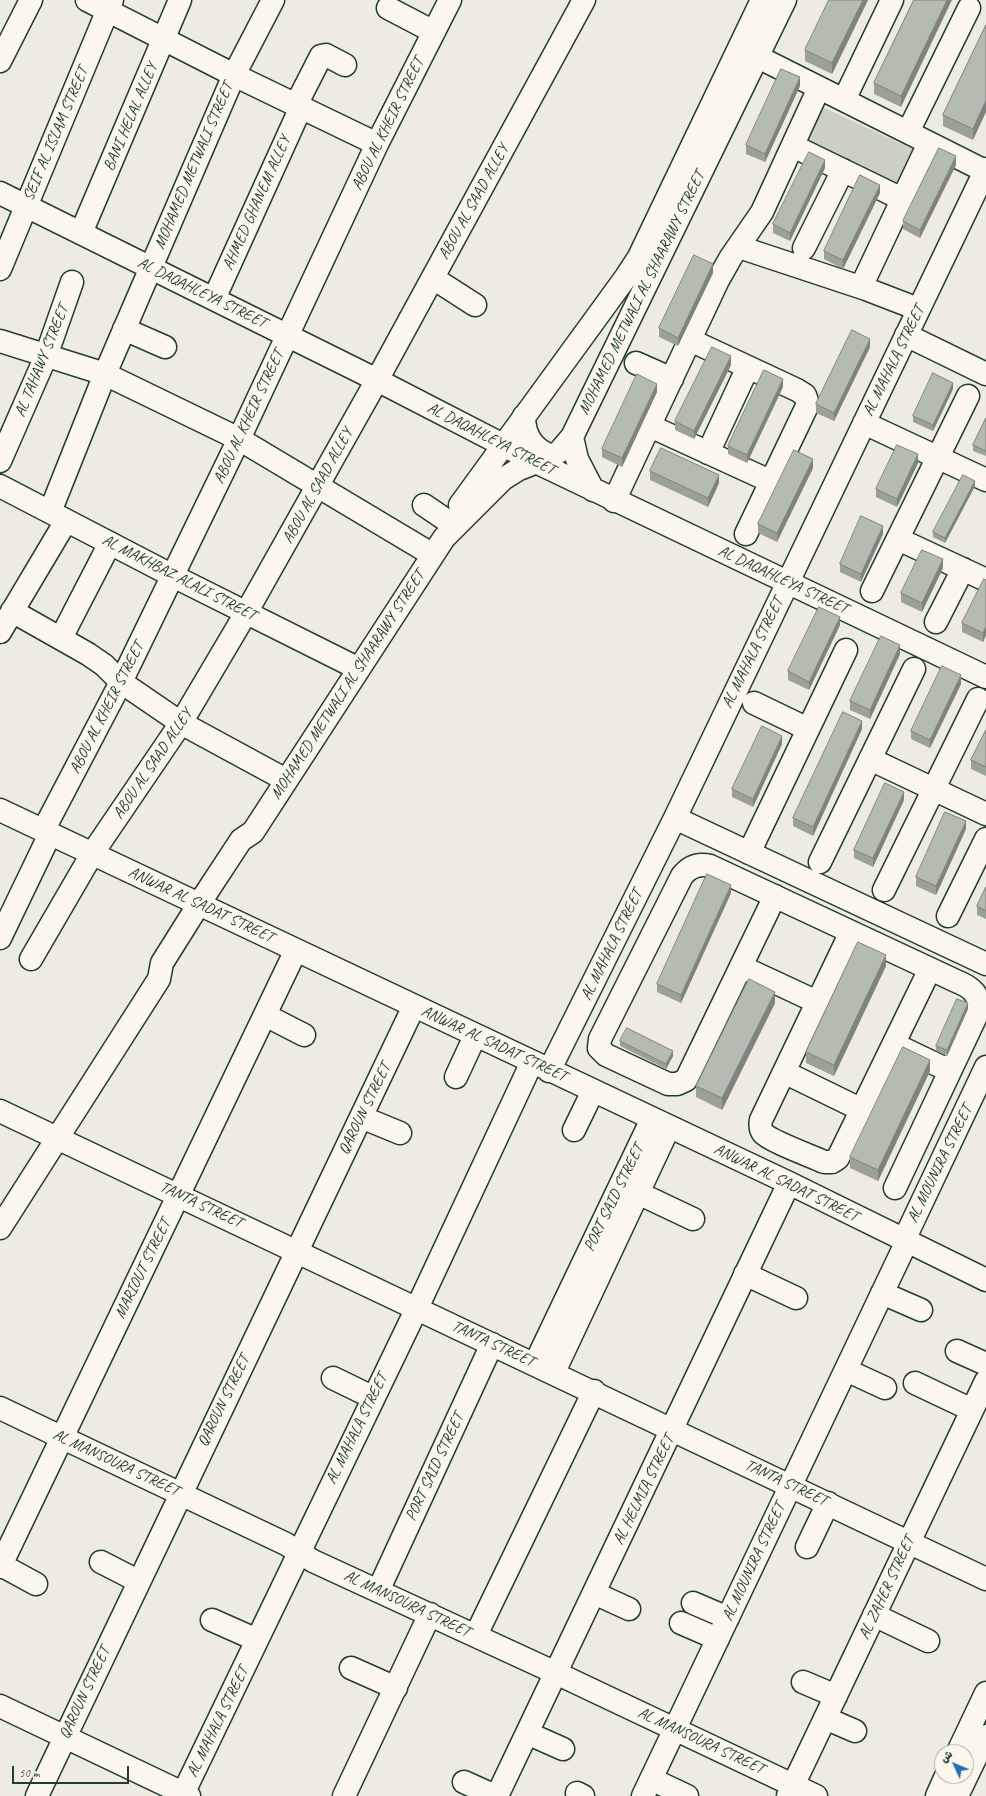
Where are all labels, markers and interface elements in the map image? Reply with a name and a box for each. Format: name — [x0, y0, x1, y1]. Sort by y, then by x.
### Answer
street label: ABOU AL KHEIR STREET — [348, 55, 428, 193]
street label: BANI HELAL ALLEY — [100, 60, 162, 174]
street label: SEIF AL ISLAM STREET — [19, 64, 93, 204]
street label: MOHAMED METWALI STREET — [150, 80, 238, 252]
street label: AHMED GHANEM ALLEY — [219, 133, 295, 273]
street label: ABOU AL SAAD ALLEY — [434, 141, 514, 263]
street label: MOHAMED METWALI AL SHAARAWY STREET — [574, 168, 710, 418]
street label: AL DAQAHLEYA STREET — [134, 253, 270, 333]
street label: AL TAHAWY STREET — [11, 302, 73, 420]
street label: AL MAHALA STREET — [859, 303, 929, 419]
street label: ABOU AL KHEIR STREET — [210, 347, 288, 487]
street label: AL DAQAHLEYA STREET — [424, 398, 558, 480]
street label: ABOU AL SAAD ALLEY — [278, 425, 358, 547]
street label: AL MAKHBAZ ALALI STREET — [99, 531, 259, 625]
street label: AL DAQAHLEYA STREET — [715, 541, 851, 619]
street label: MOHAMED METWALI AL SHAARAWY STREET — [267, 567, 429, 803]
street label: AL MAHALA STREET — [718, 595, 788, 711]
street label: ABOU AL KHEIR STREET — [65, 639, 149, 777]
street label: ABOU AL SAAD ALLEY — [109, 705, 197, 823]
street label: ANWAR AL SADAT STREET — [125, 863, 277, 947]
street label: AL MAHALA STREET — [577, 887, 647, 1003]
street label: ANWAR AL SADAT STREET — [418, 1002, 570, 1086]
street label: QAROUN STREET — [335, 1060, 395, 1158]
street label: AL MOUNIRA STREET — [903, 1102, 977, 1226]
street label: ANWAR AL SADAT STREET — [711, 1140, 861, 1226]
street label: PORT SAID STREET — [580, 1141, 648, 1255]
street label: TANTA STREET — [156, 1177, 246, 1233]
street label: MARIOUT STREET — [111, 1216, 175, 1322]
street label: TANTA STREET — [448, 1316, 538, 1372]
street label: QAROUN STREET — [194, 1352, 254, 1450]
street label: AL MAHALA STREET — [322, 1371, 392, 1487]
street label: PORT SAID STREET — [402, 1410, 468, 1524]
street label: AL MANSOURA STREET — [50, 1425, 182, 1501]
street label: AL HELMIA STREET — [609, 1432, 679, 1548]
street label: TANTA STREET — [741, 1455, 831, 1511]
street label: AL MOUNIRA STREET — [718, 1500, 790, 1624]
street label: AL ZAHER STREET — [855, 1533, 919, 1643]
street label: AL MANSOURA STREET — [341, 1566, 473, 1642]
street label: QAROUN STREET — [55, 1644, 115, 1742]
street label: AL MAHALA STREET — [183, 1664, 253, 1780]
street label: AL MANSOURA STREET — [635, 1703, 767, 1779]
north arrow — [934, 1744, 974, 1784]
text: ش — [937, 1747, 955, 1766]
scale bar — [14, 1758, 131, 1784]
text: 50 m — [19, 1765, 39, 1781]

